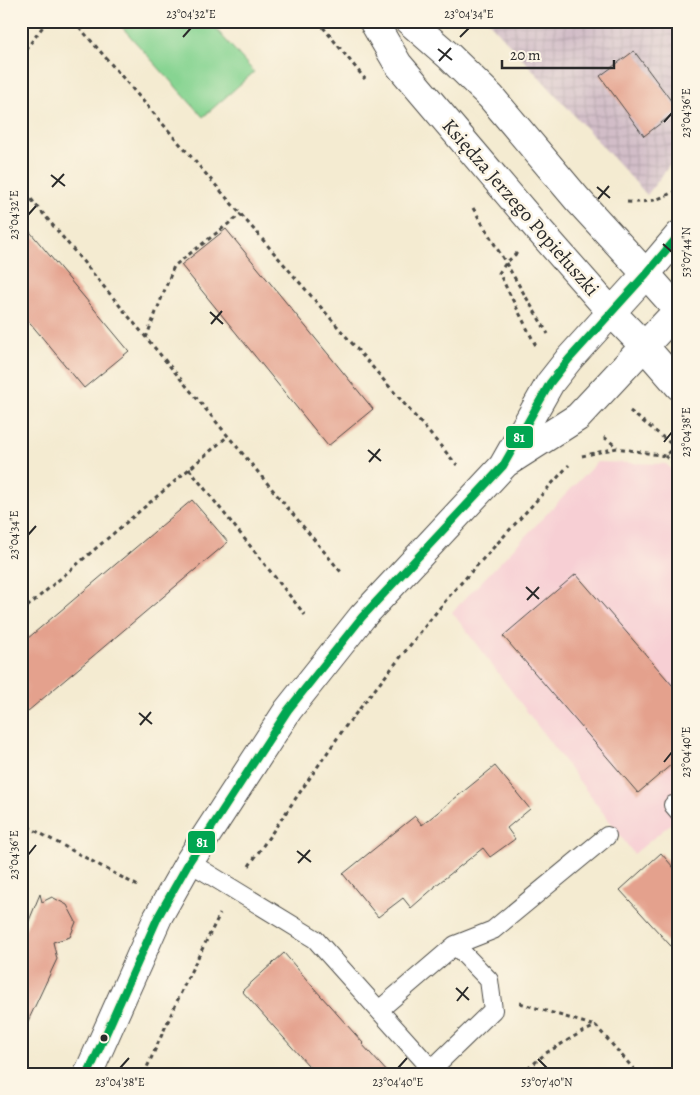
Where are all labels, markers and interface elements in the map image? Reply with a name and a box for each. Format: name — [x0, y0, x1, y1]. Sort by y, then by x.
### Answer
text: 23°04'32"E — [166, 6, 216, 22]
text: 23°04'34"E — [444, 6, 494, 22]
scale bar — [502, 38, 615, 70]
text: 20 m — [510, 45, 541, 65]
text: 23°04'36"E — [678, 88, 694, 138]
street label: Księdza Jerzego Popiełuszki — [436, 113, 605, 302]
text: 23°04'32"E — [6, 190, 22, 240]
text: 53°07'44"N — [678, 226, 694, 277]
text: 23°04'38"E — [678, 407, 694, 457]
line badge: 81 — [505, 425, 534, 449]
text: 81 — [513, 428, 525, 447]
text: 23°04'34"E — [6, 510, 22, 560]
text: 23°04'40"E — [678, 727, 694, 777]
text: 23°04'36"E — [6, 830, 22, 880]
line badge: 81 — [187, 830, 216, 854]
text: 81 — [196, 833, 208, 852]
unlabelled marker — [99, 1033, 109, 1043]
text: 23°04'38"E — [95, 1074, 145, 1090]
text: 23°04'40"E — [373, 1074, 423, 1090]
text: 53°07'40"N — [521, 1074, 573, 1090]

